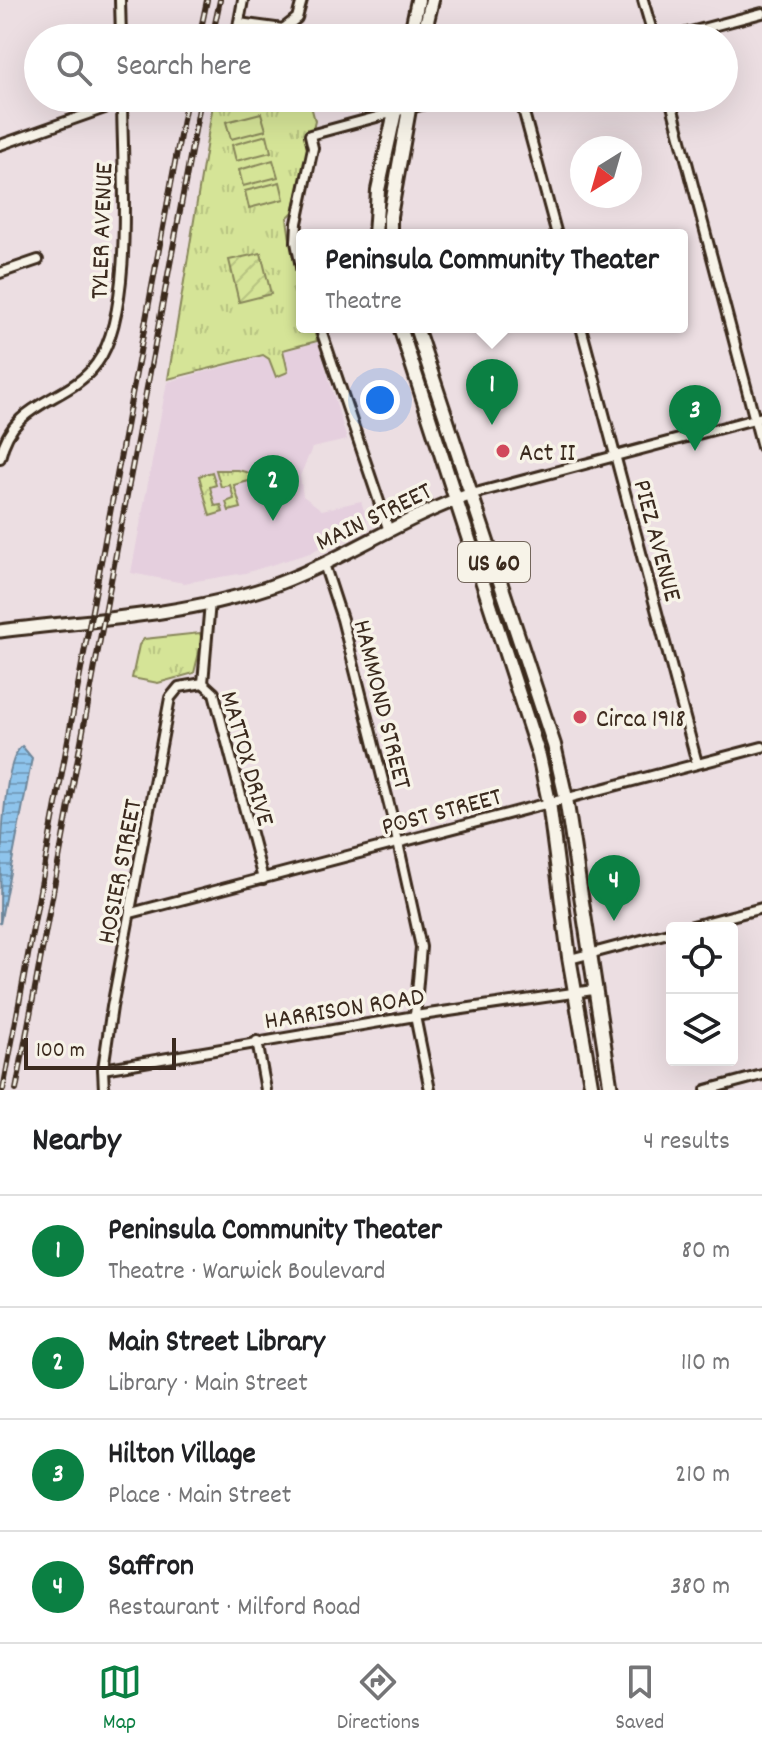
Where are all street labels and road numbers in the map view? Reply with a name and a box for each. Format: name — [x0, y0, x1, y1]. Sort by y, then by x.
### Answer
street label: TYLER AVENUE — [83, 162, 124, 300]
street label: MAIN STREET — [310, 474, 439, 562]
street label: PIEZ AVENUE — [622, 476, 690, 606]
road number: US 60 — [458, 542, 530, 582]
street label: HAMMOND STREET — [342, 616, 420, 794]
street label: MATTOX DRIVE — [209, 687, 283, 831]
street label: POST STREET — [378, 779, 507, 847]
street label: HOSIER STREET — [89, 796, 154, 947]
street label: HARRISON ROAD — [262, 980, 427, 1041]

